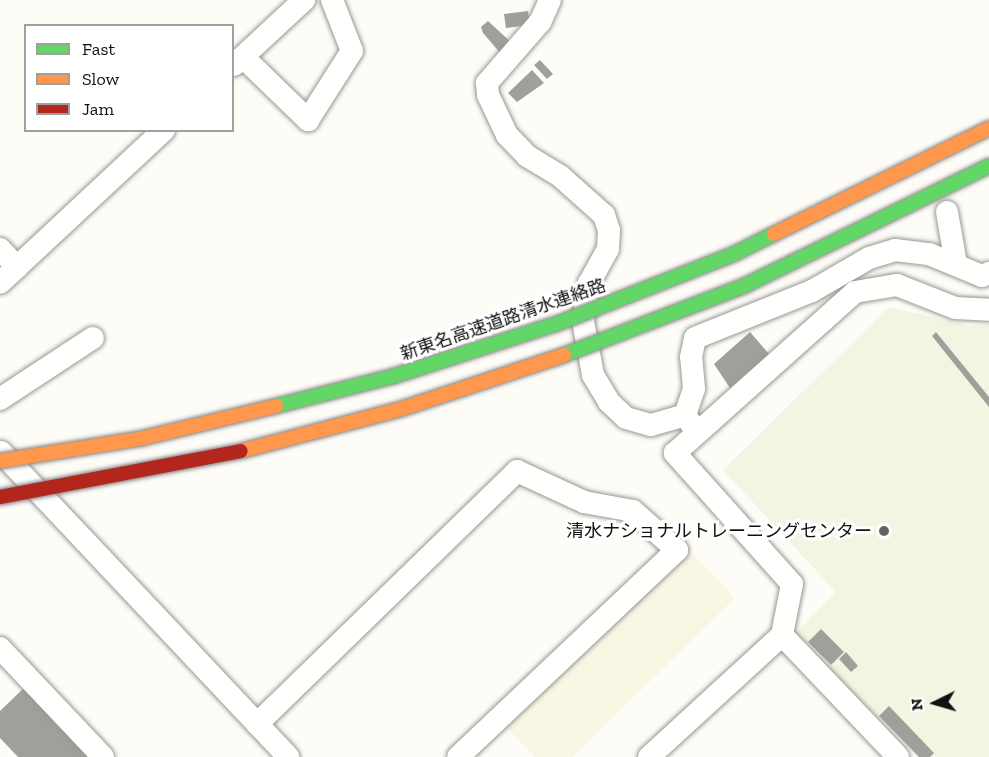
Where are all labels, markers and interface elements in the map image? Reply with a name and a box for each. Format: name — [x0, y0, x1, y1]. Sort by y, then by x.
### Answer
legend — [24, 24, 234, 132]
text: Fast — [82, 38, 115, 60]
text: Slow — [82, 68, 119, 90]
text: Jam — [82, 98, 114, 120]
street label: 新東名高速道路清水連絡路 — [397, 275, 609, 365]
place label: 清水ナショナルトレーニングセンター — [566, 520, 872, 542]
marker: 清水ナショナルトレーニングセンター — [877, 524, 891, 538]
north arrow — [905, 673, 965, 733]
text: N — [907, 698, 927, 712]

